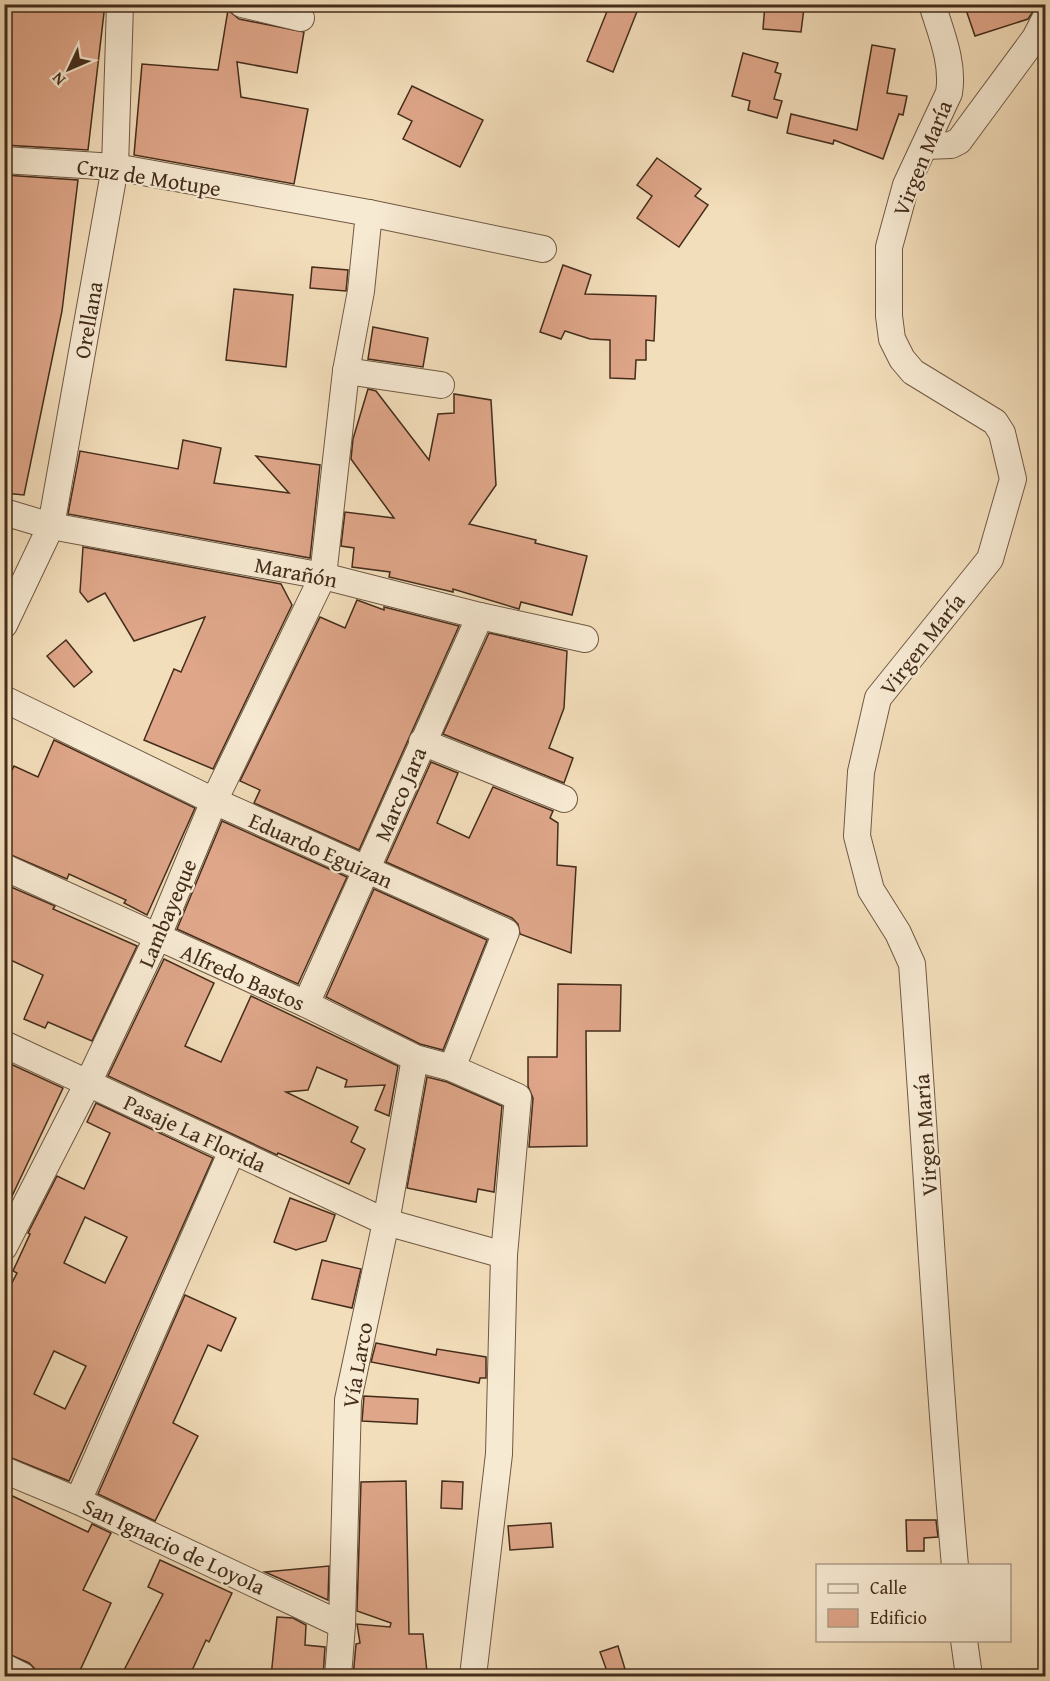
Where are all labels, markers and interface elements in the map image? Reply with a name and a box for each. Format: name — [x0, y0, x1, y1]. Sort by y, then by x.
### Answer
north arrow — [39, 39, 99, 99]
text: N — [46, 67, 71, 92]
street label: Virgen María — [884, 95, 960, 221]
street label: Cruz de Motupe — [75, 150, 223, 204]
street label: Orellana — [65, 278, 111, 361]
street label: Marañón — [252, 548, 341, 596]
street label: Virgen María — [872, 586, 973, 702]
street label: Marco Jara — [366, 741, 434, 846]
street label: Eduardo Eguizan — [244, 804, 399, 896]
street label: Lambayeque — [130, 854, 204, 972]
street label: Alfredo Bastos — [176, 935, 310, 1019]
street label: Virgen María — [905, 1072, 945, 1197]
street label: Pasaje La Florida — [118, 1086, 272, 1180]
street label: Vía Larco — [334, 1320, 380, 1410]
street label: San Ignacio de Loyola — [78, 1490, 271, 1603]
legend — [816, 1564, 1011, 1642]
text: Calle — [870, 1574, 907, 1601]
text: Edificio — [870, 1604, 927, 1631]

